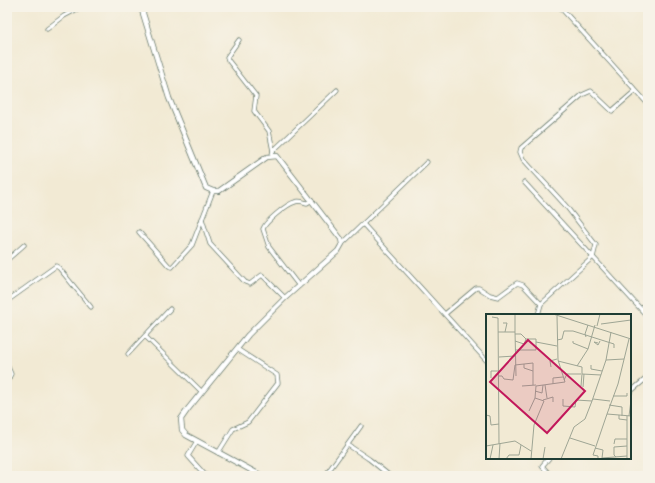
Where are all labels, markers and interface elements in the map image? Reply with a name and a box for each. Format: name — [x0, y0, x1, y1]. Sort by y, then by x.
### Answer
inset map — [486, 314, 631, 459]

